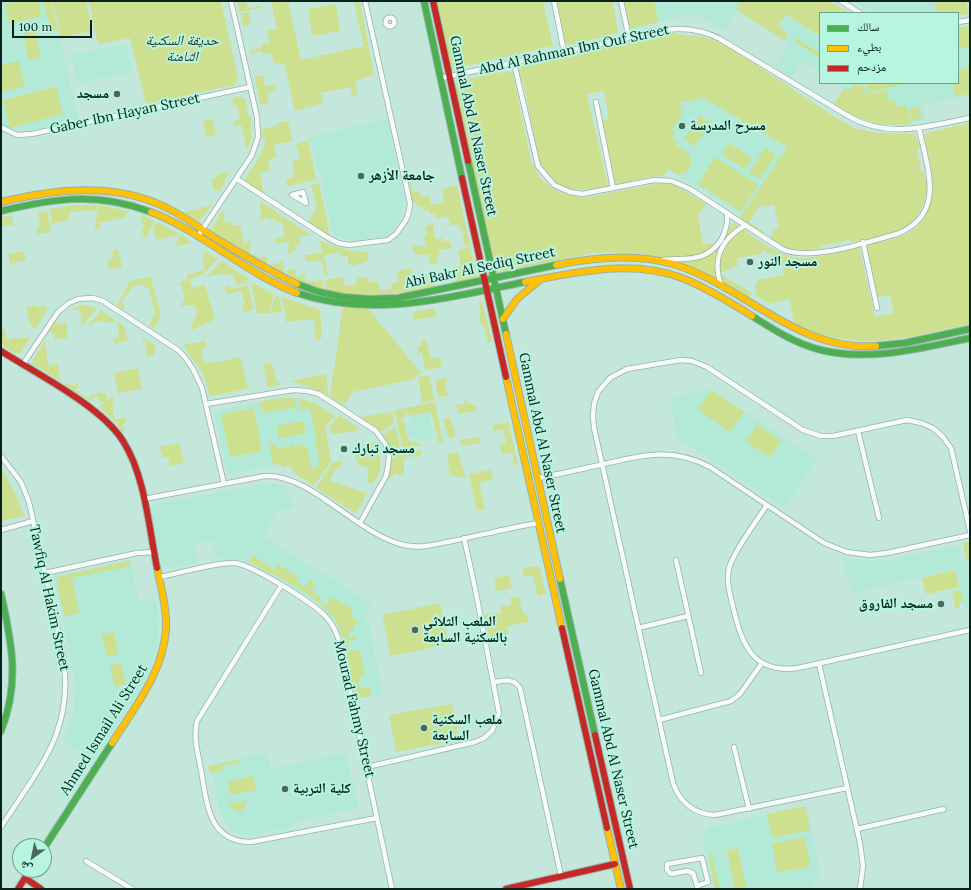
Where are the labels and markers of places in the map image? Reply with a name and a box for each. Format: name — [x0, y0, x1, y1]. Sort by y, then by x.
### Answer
place label: مسجد — [77, 86, 109, 102]
marker: مسجد — [112, 89, 122, 99]
place label: مسرح المدرسة — [690, 118, 766, 134]
marker: مسرح المدرسة — [677, 121, 687, 131]
place label: جامعة الأزهر — [369, 168, 435, 184]
marker: جامعة الأزهر — [356, 171, 366, 181]
place label: مسجد النور — [758, 254, 817, 270]
marker: مسجد النور — [745, 257, 755, 267]
place label: مسجد تبارك — [352, 441, 415, 457]
marker: مسجد تبارك — [339, 444, 349, 454]
place label: مسجد الفاروق — [859, 596, 933, 612]
marker: مسجد الفاروق — [936, 599, 946, 609]
place label: الملعب الثلاثي بالسكنية السابعة — [423, 614, 507, 646]
marker: الملعب الثلاثي بالسكنية السابعة — [410, 625, 420, 635]
place label: ملعب السكنية السابعة — [432, 712, 502, 744]
marker: ملعب السكنية السابعة — [419, 723, 429, 733]
place label: كلية التربية — [293, 781, 351, 797]
marker: كلية التربية — [280, 784, 290, 794]

